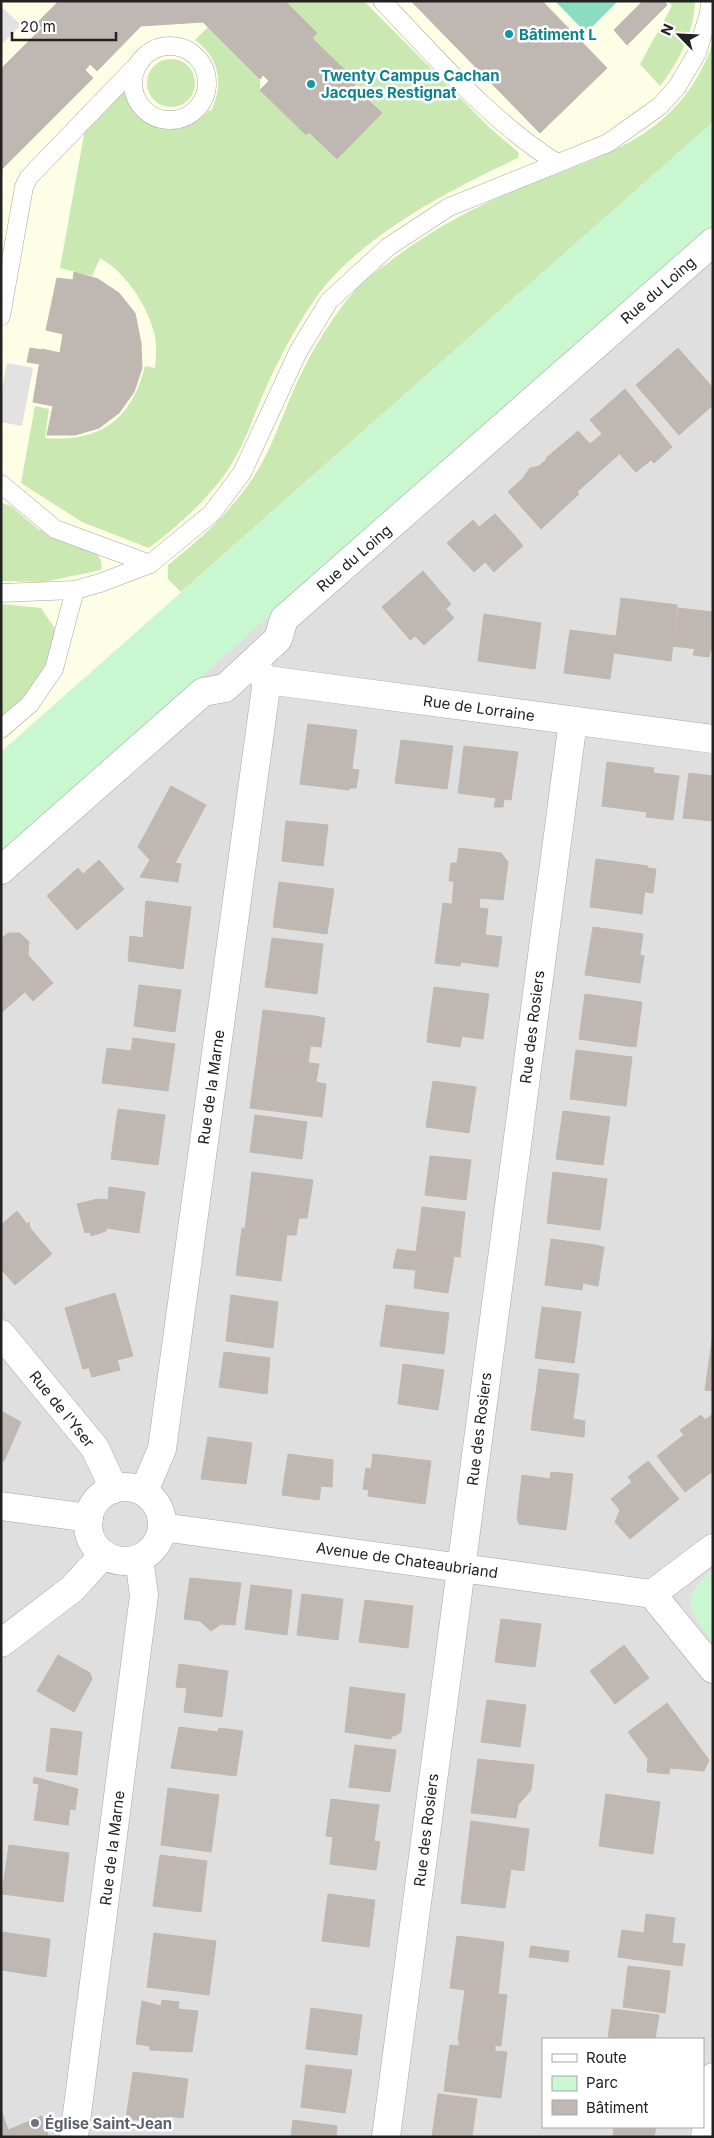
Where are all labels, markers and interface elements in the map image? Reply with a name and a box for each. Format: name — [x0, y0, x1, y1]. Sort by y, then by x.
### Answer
scale bar — [12, 10, 116, 42]
north arrow — [654, 10, 704, 60]
text: 20 m — [20, 17, 56, 36]
text: N — [657, 21, 677, 38]
place label: Bâtiment L — [519, 25, 597, 44]
marker: Bâtiment L — [503, 28, 515, 40]
place label: Twenty Campus Cachan Jacques Restignat — [321, 66, 500, 102]
marker: Twenty Campus Cachan Jacques Restignat — [305, 78, 317, 90]
street label: Rue du Loing — [617, 252, 699, 328]
street label: Rue du Loing — [313, 520, 395, 596]
street label: Rue de Lorraine — [422, 691, 536, 725]
street label: Rue des Rosiers — [516, 969, 548, 1085]
street label: Rue de la Marne — [194, 1029, 228, 1145]
street label: Rue de l'Yser — [25, 1367, 99, 1451]
street label: Rue des Rosiers — [463, 1371, 495, 1487]
street label: Avenue de Chateaubriand — [315, 1538, 499, 1582]
street label: Rue des Rosiers — [410, 1772, 442, 1888]
street label: Rue de la Marne — [96, 1790, 128, 1906]
legend — [542, 2038, 704, 2128]
text: Route — [586, 2048, 627, 2067]
text: Parc — [586, 2073, 618, 2092]
text: Bâtiment — [586, 2098, 649, 2117]
place label: Église Saint-Jean — [45, 2114, 172, 2133]
marker: Église Saint-Jean — [29, 2117, 41, 2129]

